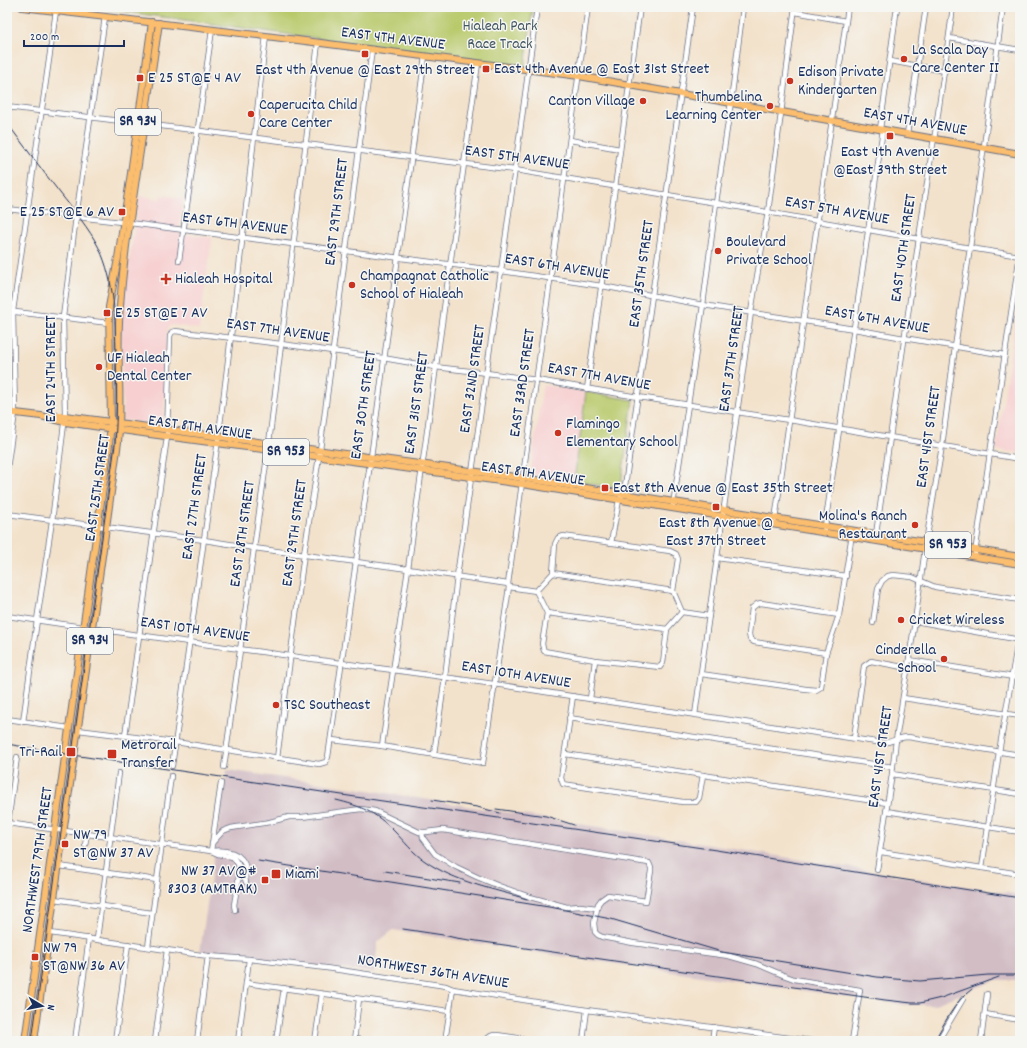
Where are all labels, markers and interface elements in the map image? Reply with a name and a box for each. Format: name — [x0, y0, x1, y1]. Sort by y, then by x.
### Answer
park label: Hialeah Park Race Track — [462, 15, 538, 56]
street label: EAST 4TH AVENUE — [340, 21, 447, 57]
scale bar — [24, 22, 124, 48]
text: 200 m — [30, 29, 59, 46]
place label: La Scala Day Care Center II — [912, 39, 999, 80]
marker: East 4th Avenue @ East 29th Street — [360, 49, 370, 59]
marker: La Scala Day Care Center II — [899, 54, 909, 64]
place label: East 4th Avenue @ East 31st Street — [494, 58, 709, 81]
place label: East 4th Avenue @ East 29th Street — [255, 59, 475, 82]
place label: Edison Private Kindergarten — [798, 61, 884, 102]
marker: East 4th Avenue @ East 31st Street — [481, 64, 491, 74]
place label: E 25 ST@E 4 AV — [148, 67, 241, 90]
marker: E 25 ST@E 4 AV — [135, 73, 145, 83]
marker: Edison Private Kindergarten — [785, 76, 795, 86]
place label: Thumbelina Learning Center — [665, 86, 762, 127]
place label: Canton Village — [548, 90, 635, 113]
place label: Caperucita Child Care Center — [259, 94, 358, 135]
marker: Canton Village — [638, 96, 648, 106]
marker: Thumbelina Learning Center — [765, 101, 775, 111]
street label: EAST 4TH AVENUE — [862, 102, 969, 143]
road number: SR 934 — [115, 109, 161, 135]
marker: Caperucita Child Care Center — [246, 109, 256, 119]
marker: East 4th Avenue @East 39th Street — [885, 131, 895, 141]
street label: EAST 5TH AVENUE — [463, 139, 571, 177]
place label: East 4th Avenue @East 39th Street — [833, 141, 947, 182]
street label: EAST 29TH STREET — [319, 156, 355, 267]
street label: EAST 5TH AVENUE — [783, 191, 892, 232]
street label: EAST 40TH STREET — [885, 192, 923, 304]
place label: E 25 ST@E 6 AV — [20, 201, 114, 224]
street label: EAST 6TH AVENUE — [181, 206, 290, 242]
marker: E 25 ST@E 6 AV — [117, 207, 127, 217]
street label: EAST 35TH STREET — [623, 218, 661, 329]
place label: Boulevard Private School — [726, 231, 812, 272]
marker: Boulevard Private School — [713, 246, 723, 256]
street label: EAST 6TH AVENUE — [503, 247, 612, 287]
place label: Champagnat Catholic School of Hialeah — [360, 265, 489, 306]
place label: Hialeah Hospital — [175, 268, 273, 291]
marker: Hialeah Hospital — [160, 273, 172, 285]
marker: Champagnat Catholic School of Hialeah — [347, 280, 357, 290]
street label: EAST 6TH AVENUE — [823, 299, 932, 341]
place label: E 25 ST@E 7 AV — [115, 302, 208, 325]
street label: EAST 37TH STREET — [713, 304, 751, 413]
marker: E 25 ST@E 7 AV — [102, 308, 112, 318]
street label: EAST 7TH AVENUE — [225, 312, 332, 350]
street label: EAST 24TH STREET — [40, 315, 63, 423]
street label: EAST 32ND STREET — [454, 323, 492, 435]
street label: EAST 33RD STREET — [504, 327, 542, 439]
place label: UF Hialeah Dental Center — [107, 347, 192, 388]
street label: EAST 30TH STREET — [345, 349, 383, 461]
street label: EAST 31ST STREET — [398, 350, 436, 456]
street label: EAST 7TH AVENUE — [546, 357, 653, 397]
marker: UF Hialeah Dental Center — [94, 362, 104, 372]
street label: EAST 41ST STREET — [910, 384, 948, 489]
street label: EAST 8TH AVENUE — [147, 409, 254, 447]
place label: Flamingo Elementary School — [566, 413, 678, 454]
marker: Flamingo Elementary School — [553, 428, 563, 438]
street label: EAST 25TH STREET — [79, 432, 117, 543]
road number: SR 953 — [263, 439, 309, 465]
street label: EAST 27TH STREET — [176, 452, 214, 561]
street label: EAST 8TH AVENUE — [480, 455, 587, 493]
street label: EAST 29TH STREET — [276, 477, 314, 588]
place label: East 8th Avenue @ East 35th Street — [613, 477, 833, 500]
street label: EAST 28TH STREET — [224, 479, 262, 589]
marker: East 8th Avenue @ East 35th Street — [600, 483, 610, 493]
marker: East 8th Avenue @ East 37th Street — [711, 502, 721, 512]
place label: Molina's Ranch Restaurant — [819, 505, 907, 546]
place label: East 8th Avenue @ East 37th Street — [659, 512, 773, 553]
marker: Molina's Ranch Restaurant — [910, 520, 920, 530]
road number: SR 953 — [925, 532, 971, 558]
place label: Cricket Wireless — [909, 609, 1005, 632]
street label: EAST 10TH AVENUE — [139, 611, 252, 649]
marker: Cricket Wireless — [896, 615, 906, 625]
road number: SR 934 — [67, 628, 113, 654]
place label: Cinderella School — [875, 639, 936, 680]
marker: Cinderella School — [939, 654, 949, 664]
street label: EAST 10TH AVENUE — [460, 655, 573, 695]
place label: TSC Southeast — [284, 694, 371, 717]
marker: TSC Southeast — [271, 700, 281, 710]
street label: EAST 41ST STREET — [862, 704, 900, 809]
place label: Metrorail Transfer — [121, 734, 177, 775]
place label: Tri-Rail — [19, 741, 62, 764]
marker: Tri-Rail — [65, 746, 77, 758]
marker: Metrorail Transfer — [106, 748, 118, 760]
street label: NORTHWEST 79TH STREET — [16, 785, 60, 934]
place label: NW 79 ST@NW 37 AV — [73, 824, 154, 865]
marker: NW 79 ST@NW 37 AV — [60, 839, 70, 849]
place label: NW 37 AV@# 8303 (AMTRAK) — [168, 860, 257, 901]
place label: Miami — [285, 863, 319, 886]
marker: Miami — [270, 868, 282, 880]
marker: NW 37 AV@# 8303 (AMTRAK) — [260, 875, 270, 885]
place label: NW 79 ST@NW 36 AV — [43, 937, 125, 978]
street label: NORTHWEST 36TH AVENUE — [356, 949, 511, 995]
marker: NW 79 ST@NW 36 AV — [30, 952, 40, 962]
north arrow — [22, 986, 62, 1026]
text: N — [41, 1003, 58, 1012]

